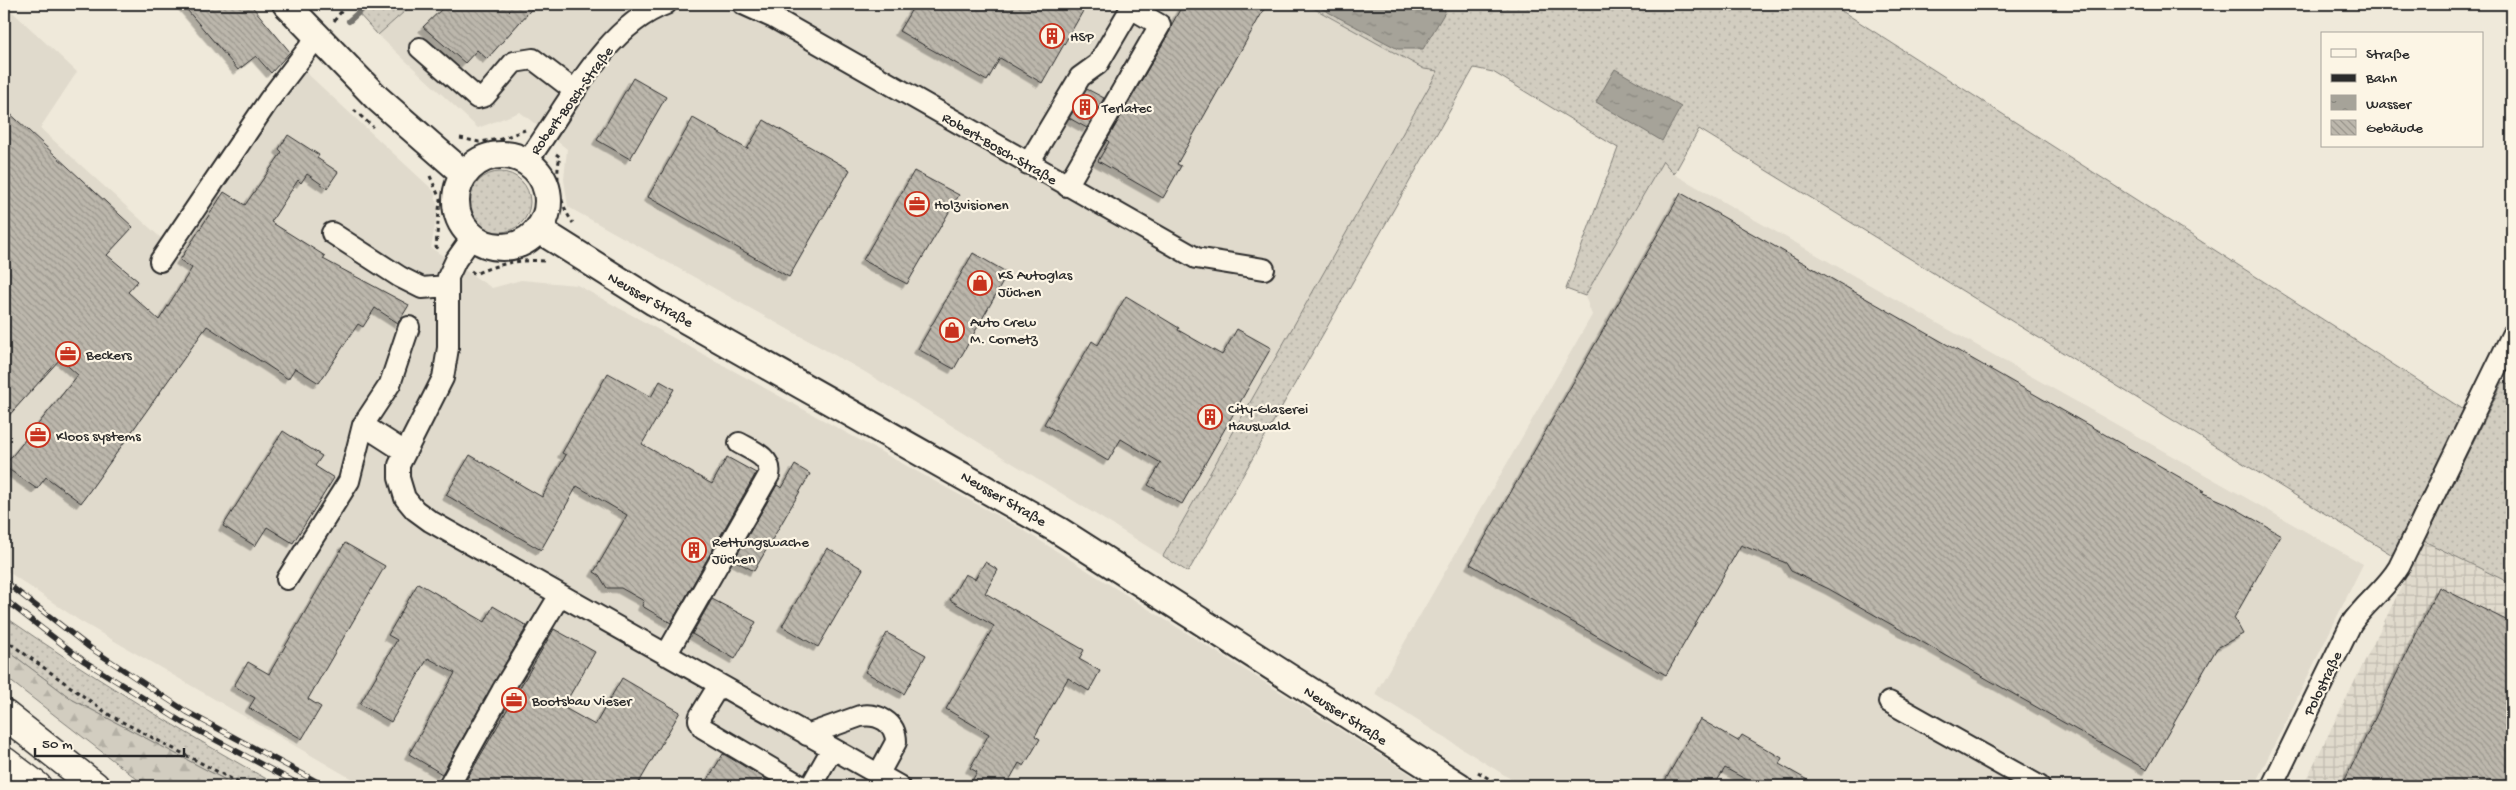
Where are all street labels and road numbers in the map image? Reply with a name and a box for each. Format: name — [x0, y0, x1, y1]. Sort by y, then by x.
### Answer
street label: Robert-Bosch-Straße — [527, 43, 618, 159]
street label: Robert-Bosch-Straße — [938, 109, 1060, 190]
street label: Neusser Straße — [604, 269, 696, 333]
street label: Neusser Straße — [957, 468, 1049, 532]
street label: Polostraße — [2300, 649, 2347, 720]
street label: Neusser Straße — [1300, 683, 1390, 750]

